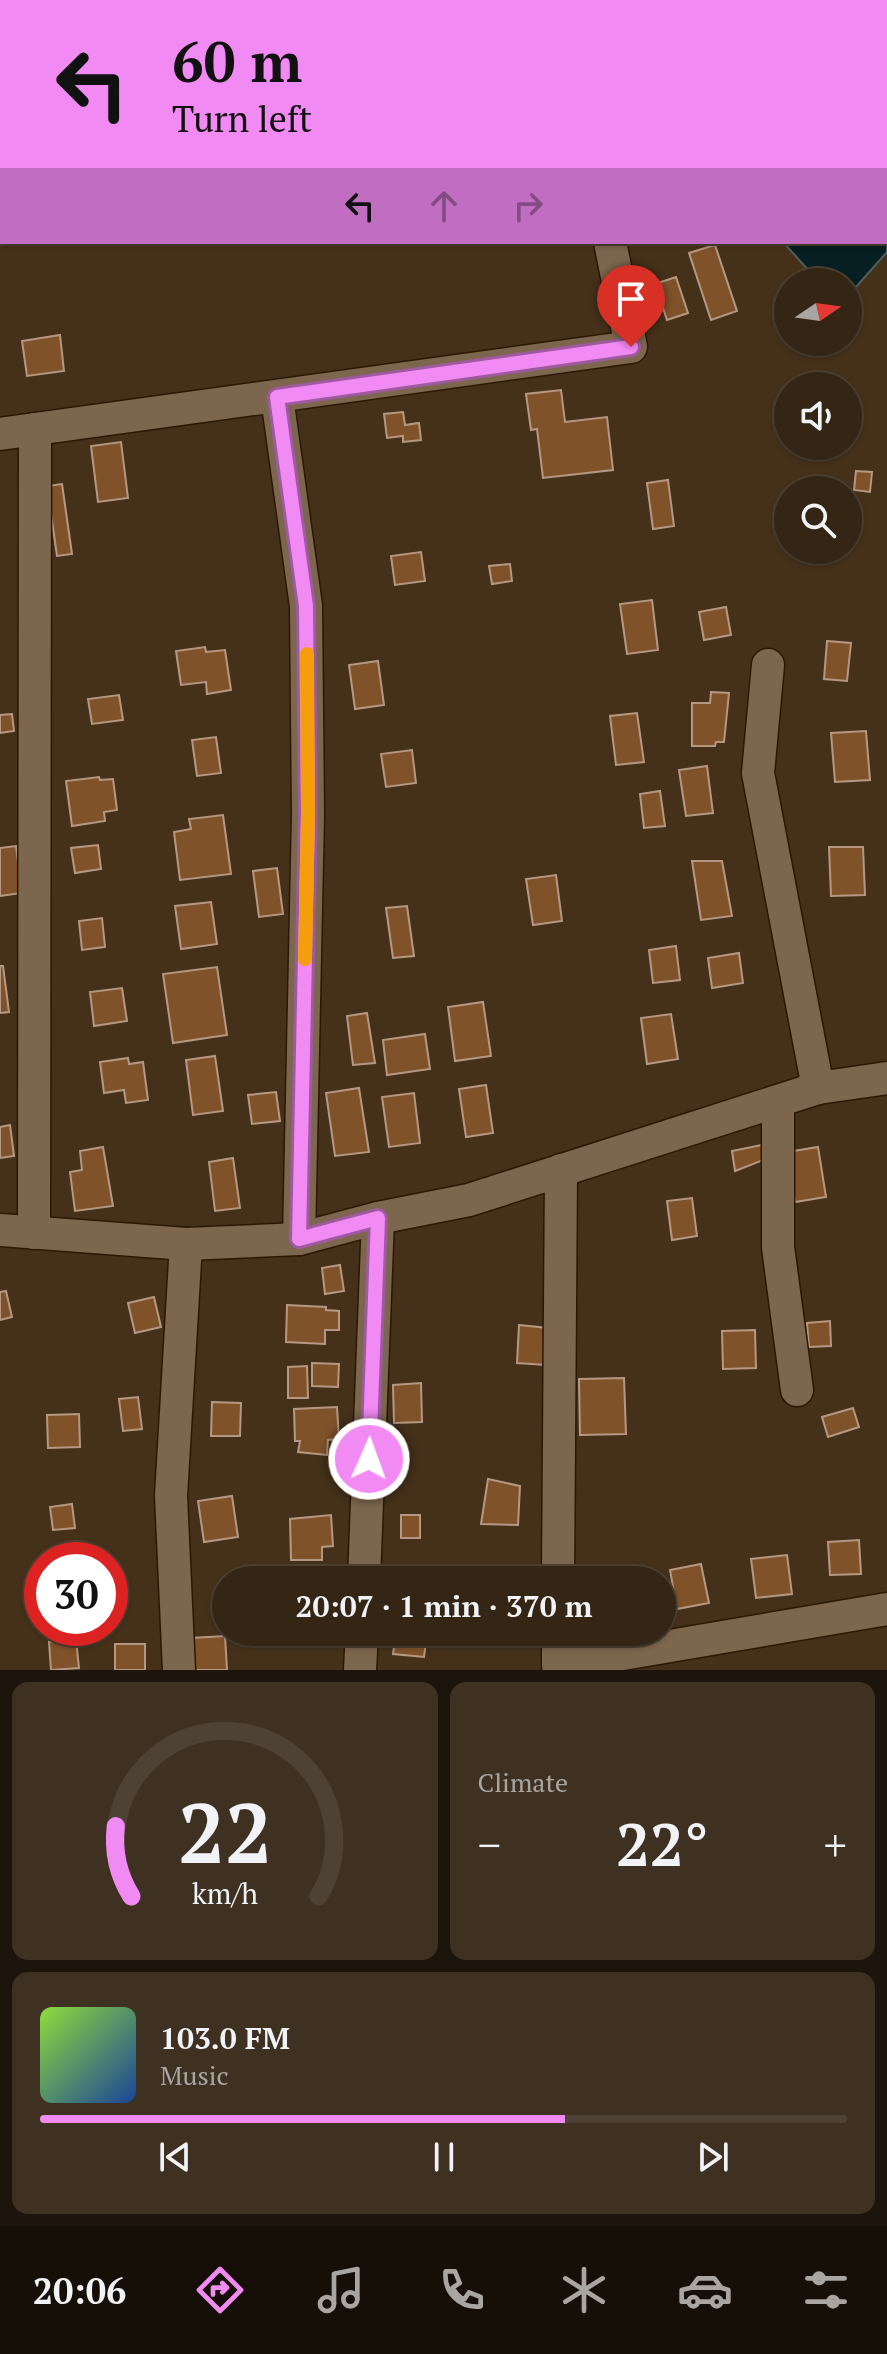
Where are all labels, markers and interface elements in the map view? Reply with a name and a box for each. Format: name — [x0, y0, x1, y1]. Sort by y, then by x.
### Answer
text: 60 m — [172, 24, 302, 98]
icon: left — [40, 32, 144, 136]
text: Turn left — [172, 95, 312, 142]
icon: left — [338, 184, 382, 228]
icon: ahead — [422, 184, 466, 228]
icon: right — [506, 184, 550, 228]
pin — [597, 265, 665, 347]
north arrow — [774, 268, 862, 356]
map controls — [774, 268, 862, 564]
icon: arrive — [609, 277, 653, 321]
button: sound — [774, 372, 862, 460]
button: search — [774, 476, 862, 564]
position arrow — [327, 1417, 411, 1501]
speed limit sign: 30 — [24, 1542, 128, 1646]
text: 20:07 · 1 min · 370 m — [296, 1586, 592, 1626]
text: Climate — [478, 1765, 568, 1799]
text: 22 — [178, 1777, 272, 1887]
text: 22° — [616, 1804, 709, 1883]
text: − — [478, 1815, 501, 1874]
text: + — [824, 1815, 847, 1874]
text: km/h — [192, 1874, 258, 1912]
text: 103.0 FM — [160, 2018, 290, 2058]
text: Music — [160, 2058, 229, 2092]
icon: previous — [153, 2135, 197, 2179]
icon: pause — [422, 2135, 466, 2179]
icon: next — [691, 2135, 735, 2179]
icon: directions — [192, 2262, 248, 2318]
icon: music — [313, 2262, 369, 2318]
icon: phone — [434, 2262, 490, 2318]
icon: climate — [556, 2262, 612, 2318]
icon: car — [677, 2262, 733, 2318]
icon: filters — [798, 2262, 854, 2318]
text: 20:06 — [33, 2267, 126, 2314]

